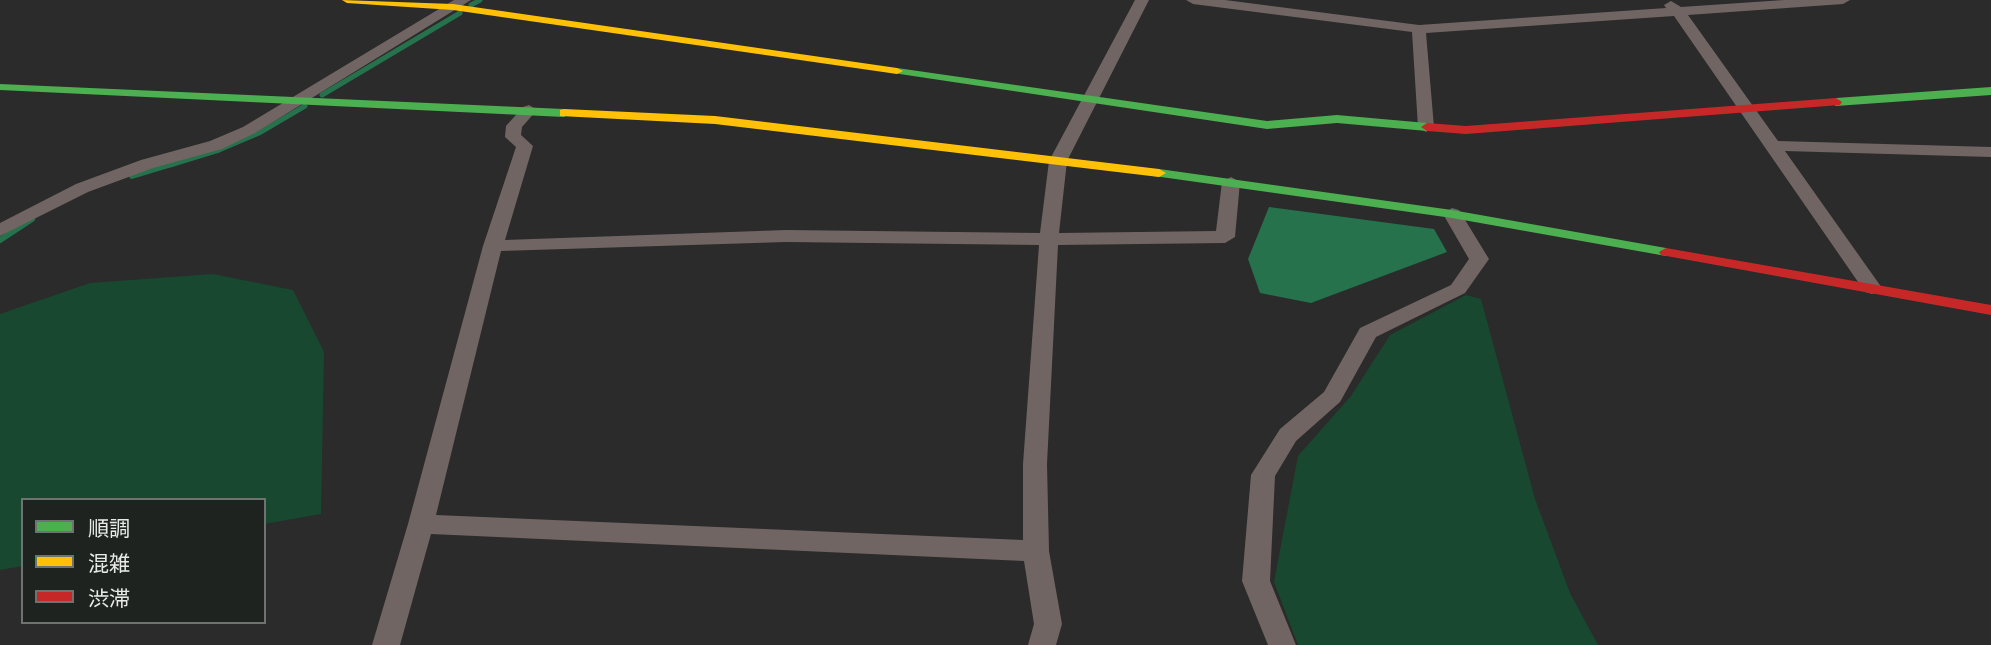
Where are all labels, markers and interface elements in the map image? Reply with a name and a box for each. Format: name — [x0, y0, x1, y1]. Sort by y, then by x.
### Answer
legend — [21, 498, 266, 624]
text: 順調 — [88, 516, 130, 540]
text: 混雑 — [88, 551, 130, 575]
text: 渋滞 — [88, 586, 130, 610]

